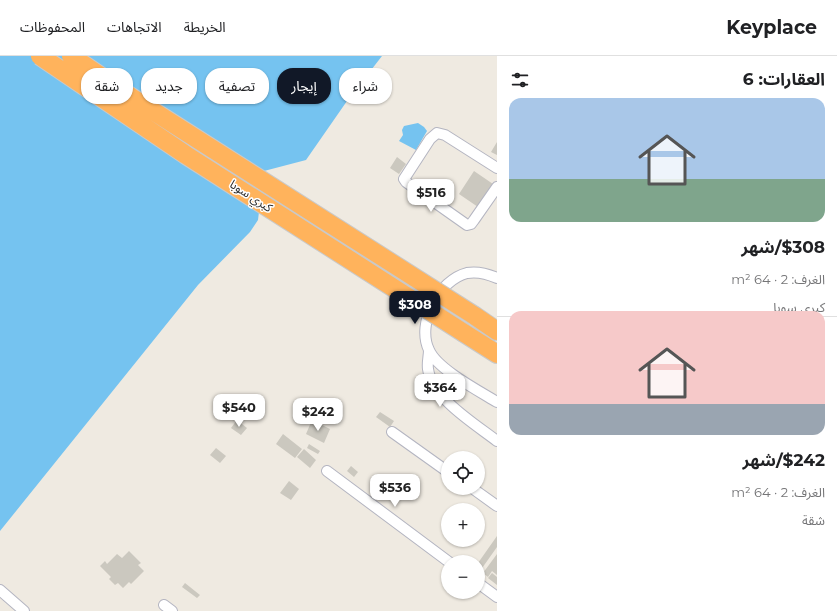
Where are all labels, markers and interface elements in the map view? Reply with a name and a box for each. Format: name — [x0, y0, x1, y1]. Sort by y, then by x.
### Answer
text: Keyplace — [726, 16, 817, 39]
text: المحفوظات — [20, 18, 85, 36]
text: الاتجاهات — [107, 18, 162, 36]
text: الخريطة — [184, 18, 226, 36]
chip: شقة — [81, 68, 133, 104]
chip: جديد — [141, 68, 197, 104]
chip: تصفية — [205, 68, 269, 104]
chip: إيجار — [277, 68, 331, 104]
chip: شراء — [339, 68, 392, 104]
icon: filters — [509, 69, 531, 91]
text: العقارات: 6 — [743, 69, 825, 89]
icon: home — [631, 124, 703, 196]
street label: كبري سوبا — [226, 176, 276, 218]
pin: $516 — [407, 179, 455, 213]
text: $516 — [416, 184, 446, 200]
text: $308/شهر — [741, 237, 825, 257]
text: الغرف: 2 · 64 m² — [731, 271, 825, 287]
pin: $308 — [391, 291, 439, 325]
text: $308 — [398, 296, 432, 312]
text: كبري سوبا — [773, 299, 825, 315]
icon: home — [631, 337, 703, 409]
pin: $364 — [416, 374, 464, 408]
text: $364 — [423, 379, 457, 395]
pin: $540 — [215, 394, 263, 428]
pin: $242 — [294, 398, 342, 432]
text: $540 — [222, 399, 256, 415]
text: $242 — [302, 403, 334, 419]
text: $242/شهر — [742, 450, 825, 470]
map controls — [441, 451, 485, 599]
button: locate — [441, 451, 485, 495]
pin: $536 — [371, 474, 419, 508]
text: $536 — [379, 479, 411, 495]
text: الغرف: 2 · 64 m² — [731, 484, 825, 500]
button: + — [441, 503, 485, 547]
text: شقة — [802, 512, 825, 528]
button: − — [441, 555, 485, 599]

